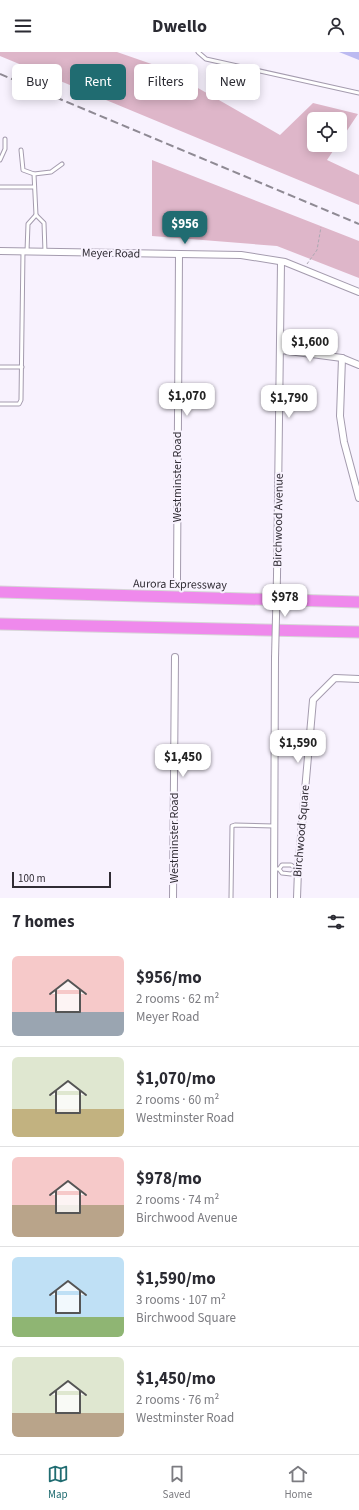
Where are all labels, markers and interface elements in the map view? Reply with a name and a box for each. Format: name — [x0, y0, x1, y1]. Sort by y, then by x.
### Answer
text: Dwello — [152, 14, 207, 39]
icon: menu — [12, 15, 34, 37]
icon: person — [325, 15, 347, 37]
chip: Buy — [12, 64, 62, 100]
chip: Rent — [70, 64, 126, 100]
chip: Filters — [134, 64, 198, 100]
chip: New — [206, 64, 260, 100]
map controls — [307, 112, 347, 152]
button: locate — [307, 112, 347, 152]
pin: $956 — [161, 211, 209, 245]
text: $956 — [171, 215, 199, 233]
street label: Meyer Road — [82, 244, 140, 263]
pin: $1,600 — [277, 329, 343, 363]
text: $1,600 — [291, 333, 329, 351]
pin: $1,070 — [154, 383, 220, 417]
pin: $1,790 — [256, 385, 322, 419]
text: $1,070 — [168, 387, 206, 405]
text: $1,790 — [270, 389, 308, 407]
street label: Westminster Road — [169, 432, 186, 522]
street label: Birchwood Avenue — [269, 473, 288, 567]
street label: Aurora Expressway — [133, 575, 228, 594]
pin: $978 — [261, 584, 309, 618]
text: $978 — [271, 588, 299, 606]
pin: $1,590 — [265, 730, 331, 764]
text: $1,590 — [279, 734, 317, 752]
pin: $1,450 — [150, 744, 216, 778]
text: $1,450 — [164, 748, 202, 766]
street label: Birchwood Square — [289, 784, 314, 878]
street label: Westminster Road — [166, 793, 183, 883]
scale bar — [12, 870, 111, 889]
text: 100 m — [18, 871, 46, 886]
text: 7 homes — [12, 910, 74, 934]
icon: filters — [325, 911, 347, 933]
text: $956/mo — [136, 966, 202, 990]
icon: home — [44, 972, 92, 1020]
text: 2 rooms · 62 m² — [136, 990, 219, 1008]
text: Meyer Road — [136, 1008, 199, 1026]
text: $1,070/mo — [136, 1067, 216, 1091]
icon: home — [44, 1073, 92, 1121]
text: 2 rooms · 60 m² — [136, 1091, 219, 1109]
text: Westminster Road — [136, 1109, 234, 1127]
text: $978/mo — [136, 1167, 202, 1191]
icon: home — [44, 1173, 92, 1221]
text: 2 rooms · 74 m² — [136, 1191, 219, 1209]
text: Birchwood Avenue — [136, 1209, 238, 1227]
text: $1,590/mo — [136, 1267, 216, 1291]
icon: home — [44, 1273, 92, 1321]
text: 3 rooms · 107 m² — [136, 1291, 226, 1309]
text: Birchwood Square — [136, 1309, 236, 1327]
text: $1,450/mo — [136, 1367, 216, 1391]
icon: home — [44, 1373, 92, 1421]
text: 2 rooms · 76 m² — [136, 1391, 219, 1409]
text: Westminster Road — [136, 1409, 234, 1427]
tab: Map — [47, 1463, 69, 1502]
tab: Saved — [163, 1463, 191, 1502]
tab: Home — [284, 1463, 312, 1502]

